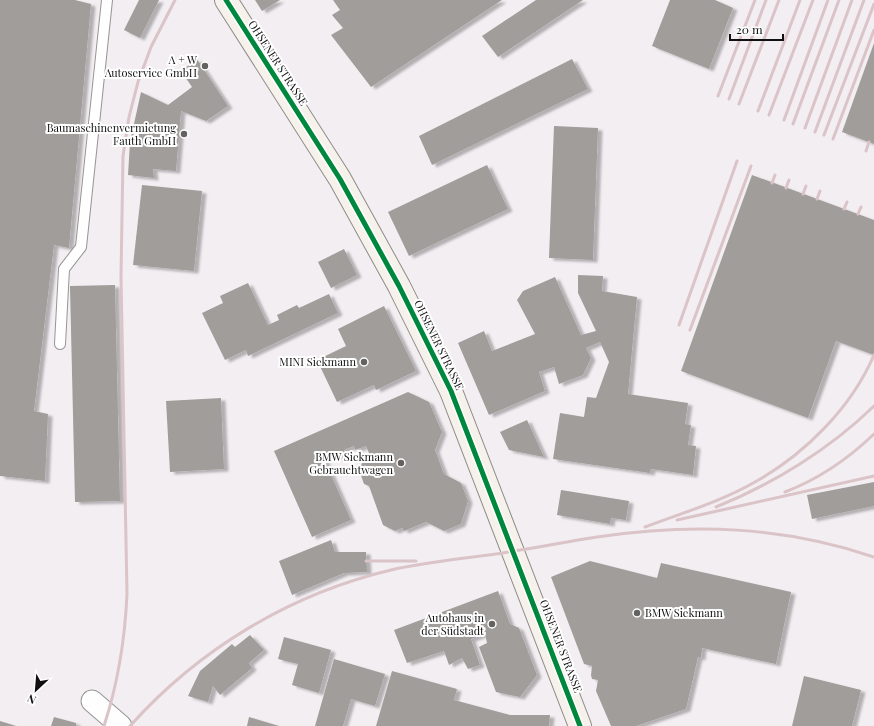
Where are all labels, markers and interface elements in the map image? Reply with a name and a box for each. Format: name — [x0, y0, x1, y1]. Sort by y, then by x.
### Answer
scale bar — [730, 16, 783, 42]
street label: OHSENER STRASSE — [245, 17, 312, 108]
text: 20 m — [736, 21, 763, 37]
place label: A + W Autoservice GmbH — [104, 52, 197, 80]
marker: A + W Autoservice GmbH — [200, 61, 210, 71]
place label: Baumaschinenvermietung Fauth GmbH — [47, 120, 176, 148]
marker: Baumaschinenvermietung Fauth GmbH — [179, 129, 189, 139]
street label: OHSENER STRASSE — [411, 297, 468, 393]
place label: MINI Siekmann — [279, 354, 356, 369]
marker: MINI Siekmann — [359, 357, 369, 367]
place label: BMW Siekmann Gebrauchtwagen — [309, 449, 393, 477]
marker: BMW Siekmann Gebrauchtwagen — [396, 458, 406, 468]
street label: OHSENER STRASSE — [537, 597, 586, 695]
place label: BMW Siekmann — [645, 605, 723, 620]
marker: BMW Siekmann — [632, 608, 642, 618]
place label: Autohaus in der Südstadt — [421, 610, 484, 638]
marker: Autohaus in der Südstadt — [487, 619, 497, 629]
north arrow — [16, 670, 56, 710]
text: N — [24, 691, 38, 708]

